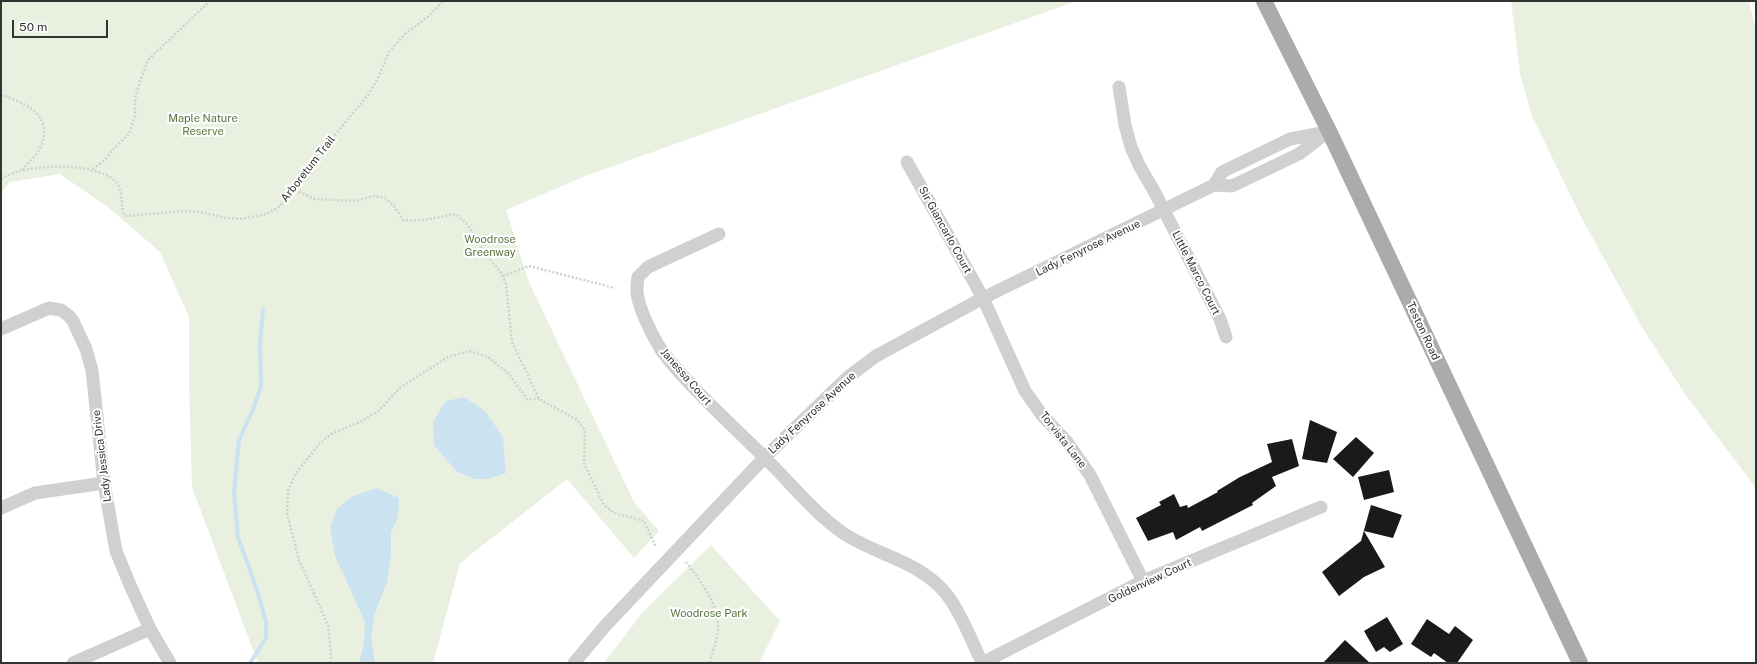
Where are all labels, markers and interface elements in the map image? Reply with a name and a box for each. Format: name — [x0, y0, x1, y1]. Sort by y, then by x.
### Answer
scale bar — [14, 12, 110, 38]
text: 50 m — [19, 20, 47, 34]
park label: Maple Nature Reserve — [168, 112, 238, 138]
street label: Arboretum Trail — [278, 133, 338, 205]
street label: Sir Giancarlo Court — [916, 184, 974, 276]
street label: Lady Fenyrose Avenue — [1034, 217, 1142, 279]
street label: Little Marco Court — [1169, 229, 1223, 317]
park label: Woodrose Greenway — [464, 233, 516, 259]
street label: Teston Road — [1404, 300, 1442, 362]
street label: Janessa Court — [658, 346, 714, 408]
street label: Lady Fenyrose Avenue — [766, 369, 858, 457]
street label: Lady Jessica Drive — [90, 409, 114, 503]
street label: Torvista Lane — [1037, 409, 1089, 471]
street label: Goldenview Court — [1106, 556, 1194, 606]
park label: Woodrose Park — [670, 607, 748, 621]

